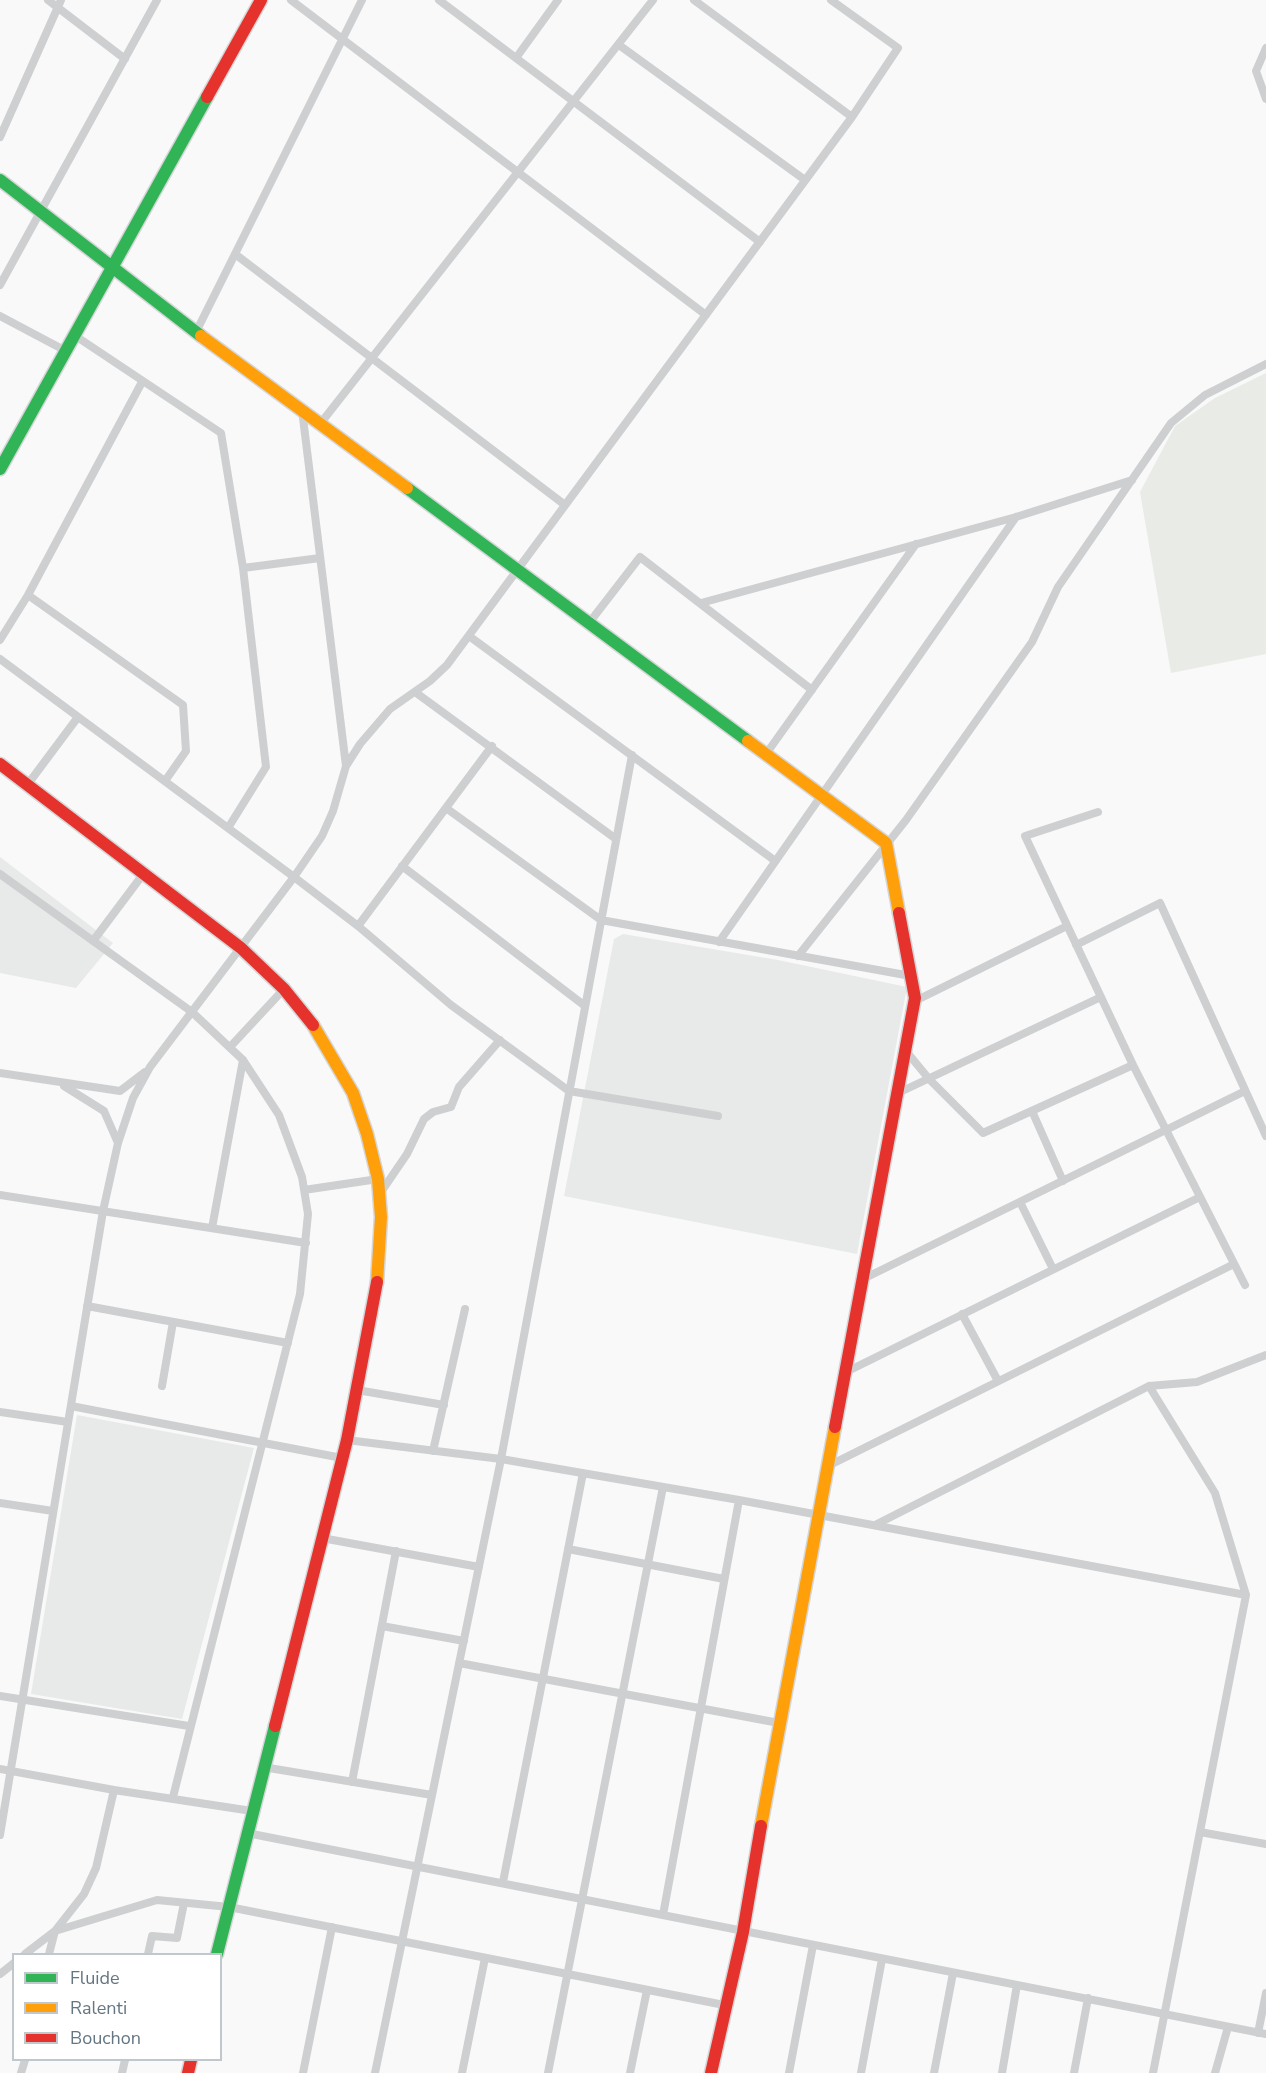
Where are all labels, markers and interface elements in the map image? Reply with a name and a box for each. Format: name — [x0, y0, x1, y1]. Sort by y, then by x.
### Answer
legend — [12, 1953, 222, 2061]
text: Fluide — [70, 1966, 120, 1990]
text: Ralenti — [70, 1996, 127, 2020]
text: Bouchon — [70, 2026, 141, 2050]

